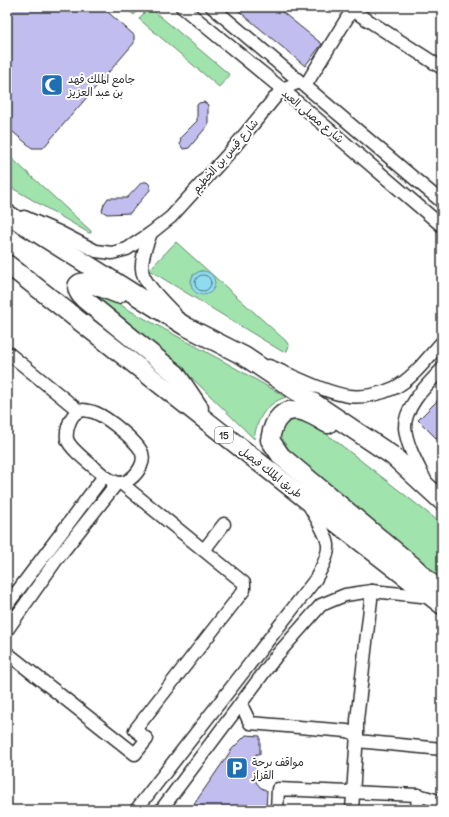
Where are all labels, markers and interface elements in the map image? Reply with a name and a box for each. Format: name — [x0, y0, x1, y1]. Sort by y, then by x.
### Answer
mosque icon: جامع الملك فهد بن عبد العزيز — [39, 72, 65, 98]
place label: جامع الملك فهد بن عبد العزيز — [67, 72, 135, 100]
street label: شارع مصلى العيد — [278, 86, 347, 148]
street label: شارع قيس بن الخطيم — [189, 116, 263, 197]
road number: 15 — [215, 427, 233, 443]
street label: طريق الملك فيصل — [237, 443, 305, 501]
parking icon: مواقف برحة القزاز — [224, 755, 250, 781]
place label: مواقف برحة القزاز — [251, 755, 304, 782]

